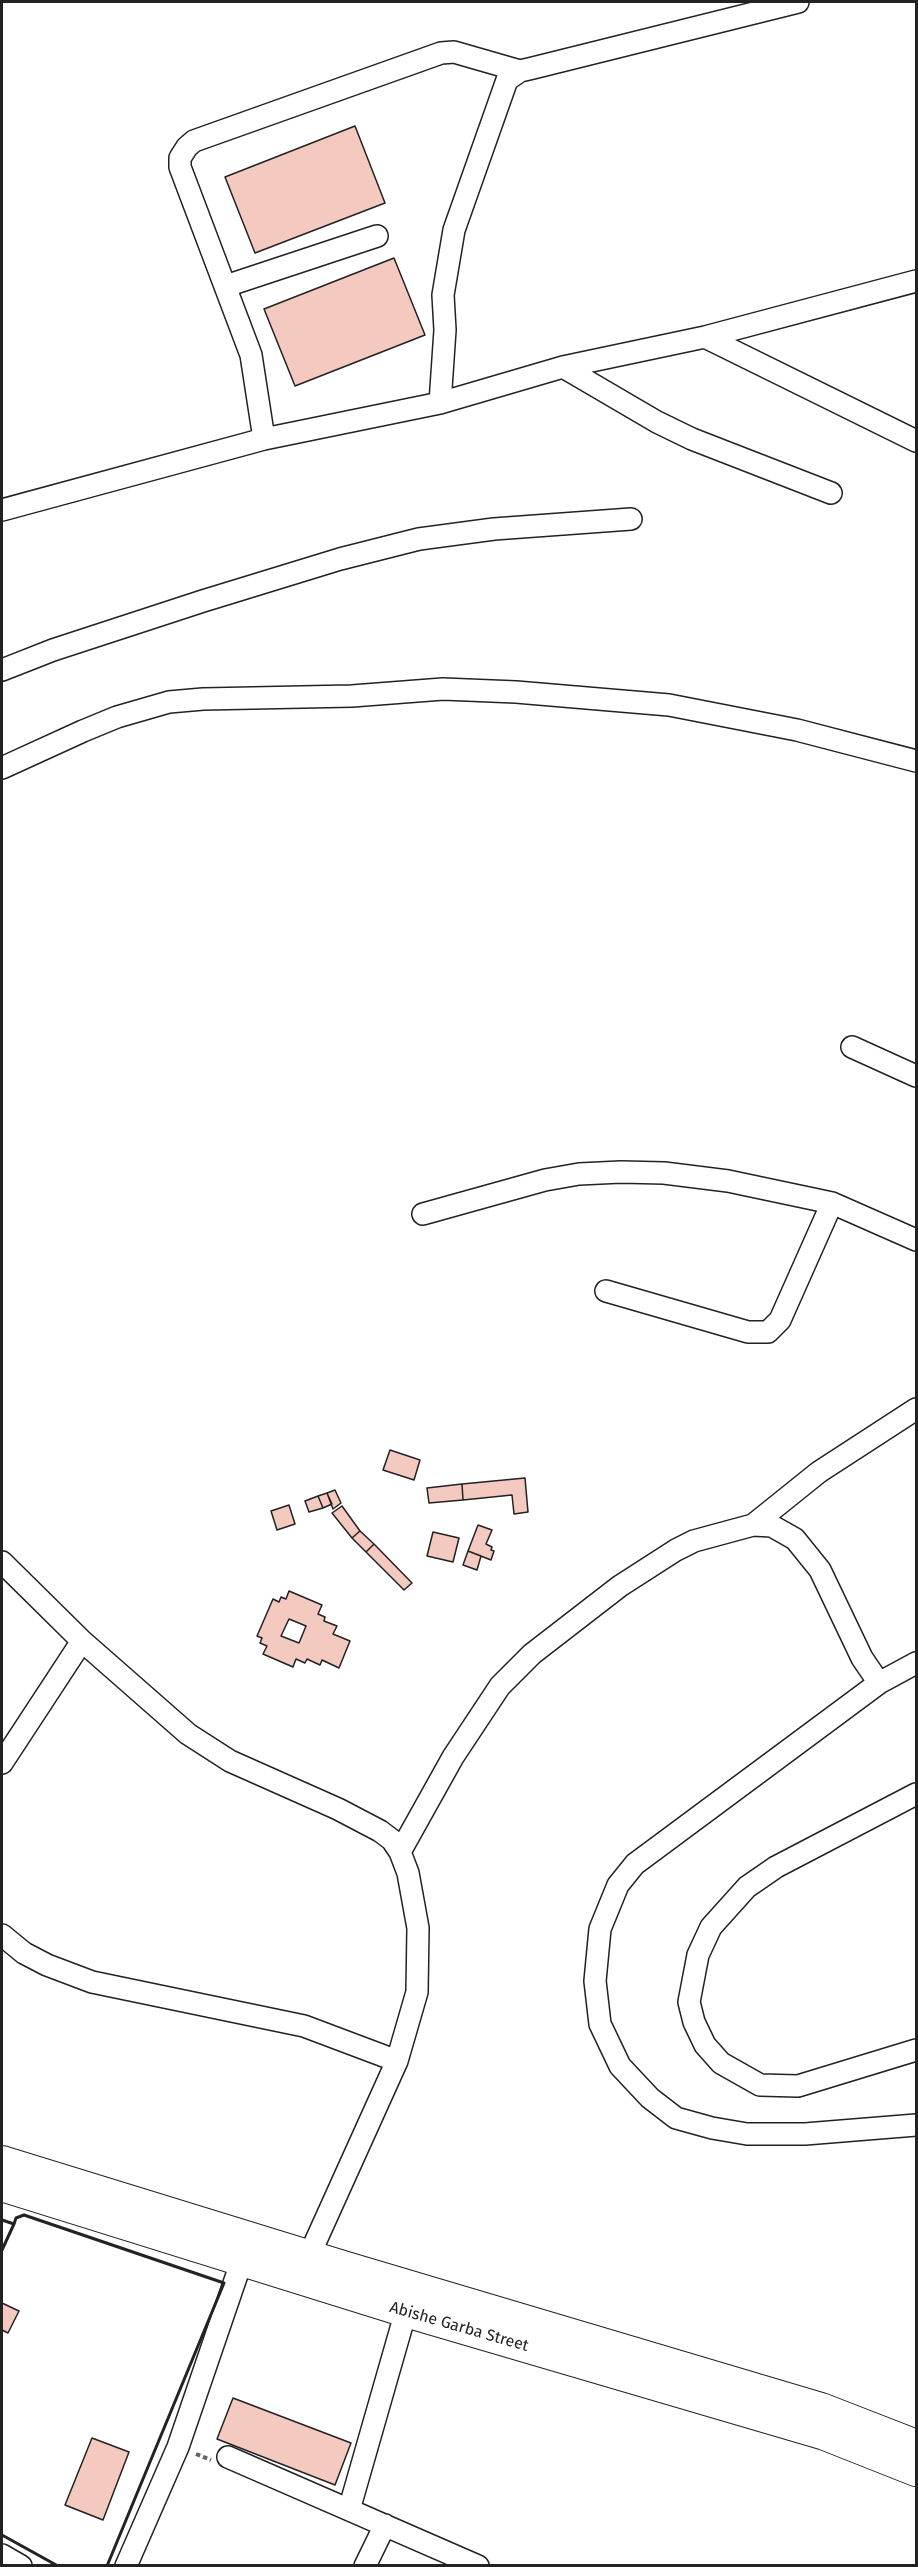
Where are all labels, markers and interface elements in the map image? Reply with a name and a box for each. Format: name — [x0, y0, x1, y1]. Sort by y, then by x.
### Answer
street label: Abishe Garba Street — [387, 2298, 531, 2356]

